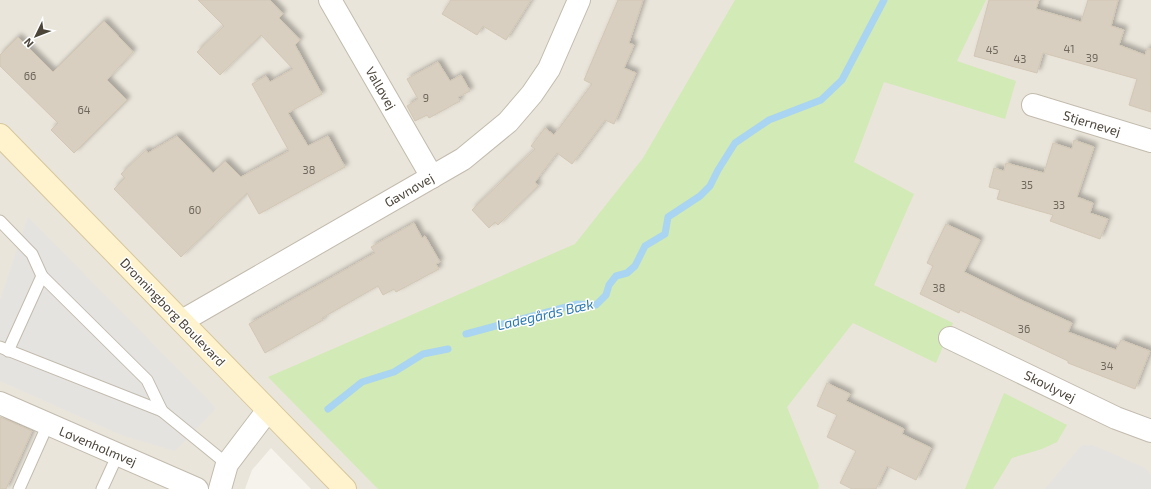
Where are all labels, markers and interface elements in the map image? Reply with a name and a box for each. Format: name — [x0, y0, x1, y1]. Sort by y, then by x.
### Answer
north arrow — [16, 16, 56, 56]
text: N — [21, 36, 36, 51]
house number: 41 — [1063, 42, 1075, 55]
house number: 45 — [986, 43, 998, 56]
house number: 39 — [1086, 51, 1098, 64]
house number: 43 — [1014, 52, 1026, 65]
street label: Valløvej — [362, 64, 400, 112]
house number: 66 — [24, 69, 36, 82]
house number: 9 — [423, 91, 429, 104]
house number: 64 — [77, 103, 91, 116]
street label: Stjernevej — [1061, 107, 1123, 139]
house number: 38 — [303, 163, 315, 176]
street label: Gavnøvej — [382, 170, 436, 210]
house number: 35 — [1021, 178, 1033, 191]
house number: 33 — [1053, 198, 1065, 211]
house number: 60 — [189, 203, 201, 216]
street label: Dronningborg Boulevard — [117, 254, 229, 370]
house number: 38 — [933, 281, 945, 294]
water label: Ladegårds Bæk — [495, 295, 595, 333]
house number: 36 — [1018, 322, 1030, 335]
house number: 34 — [1101, 359, 1114, 372]
street label: Skovlyvej — [1022, 367, 1078, 405]
street label: Løvenholmvej — [57, 422, 139, 470]

